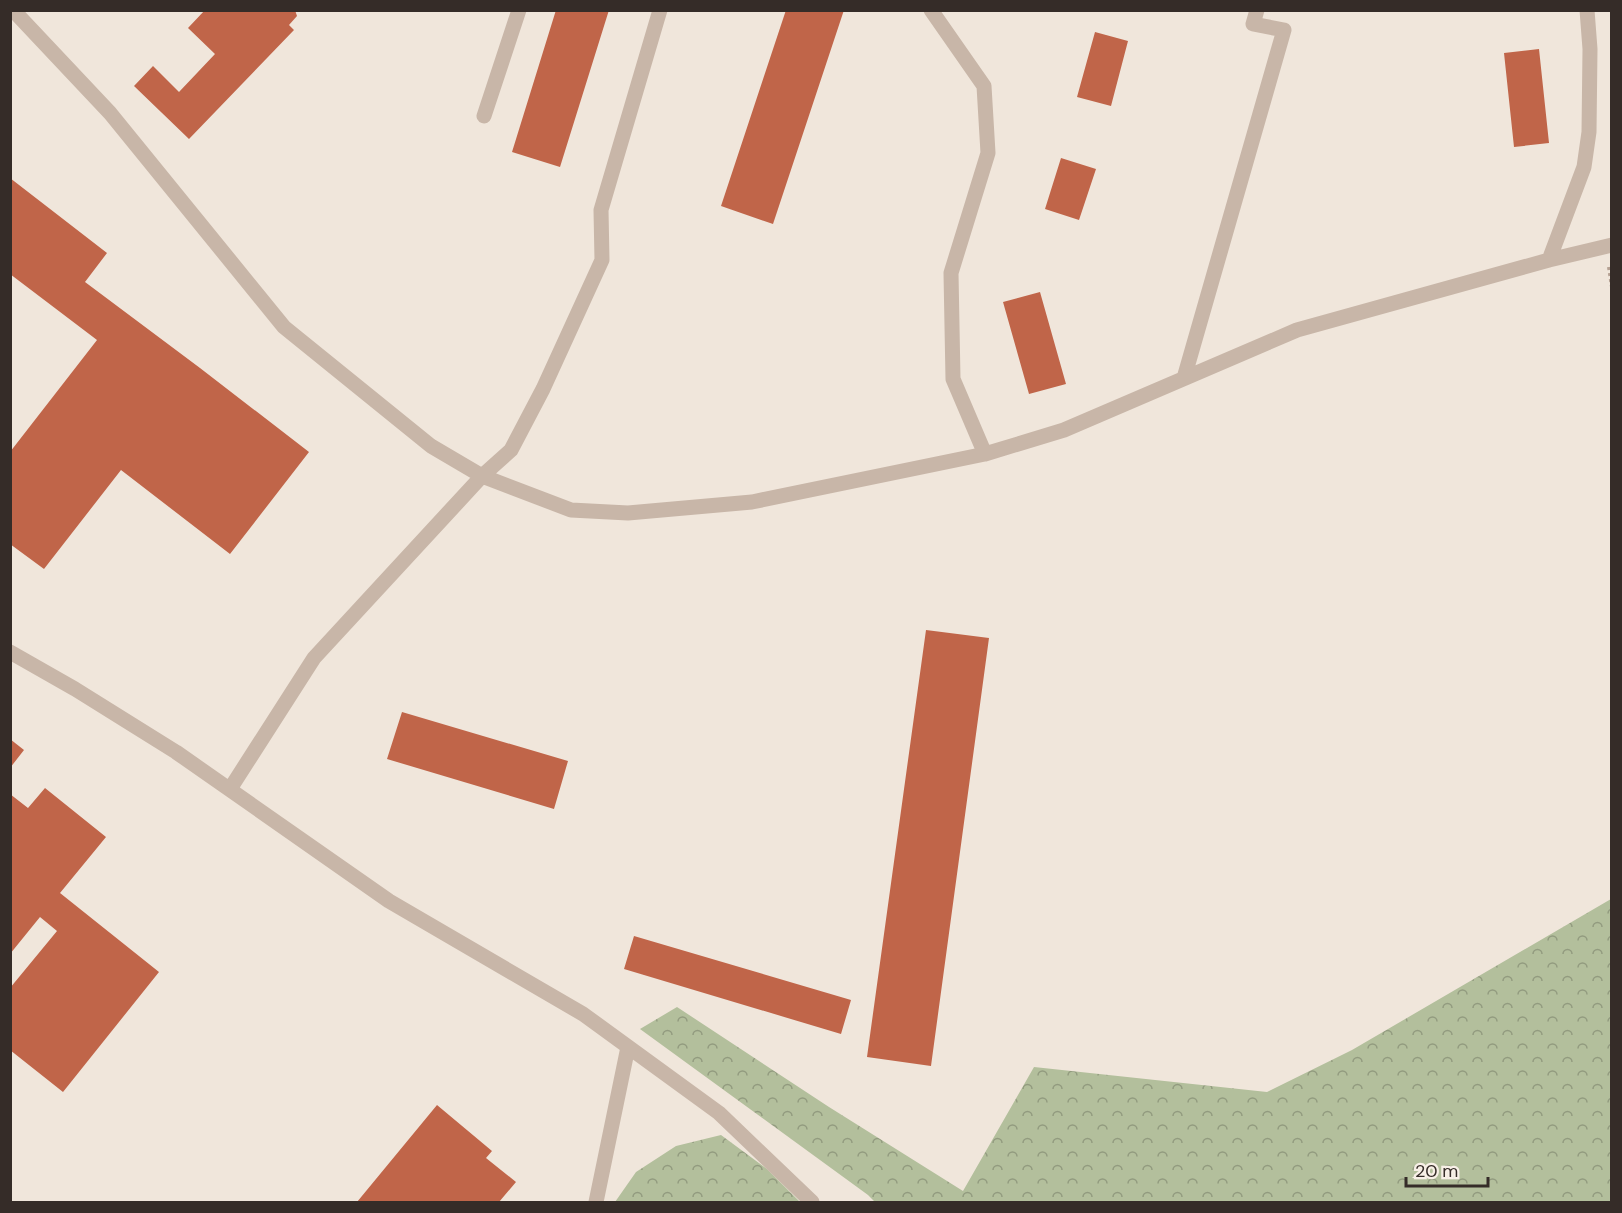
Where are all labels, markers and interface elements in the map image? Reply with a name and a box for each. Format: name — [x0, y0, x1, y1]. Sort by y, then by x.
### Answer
scale bar — [1406, 1150, 1488, 1188]
text: 20 m — [1415, 1159, 1458, 1183]

